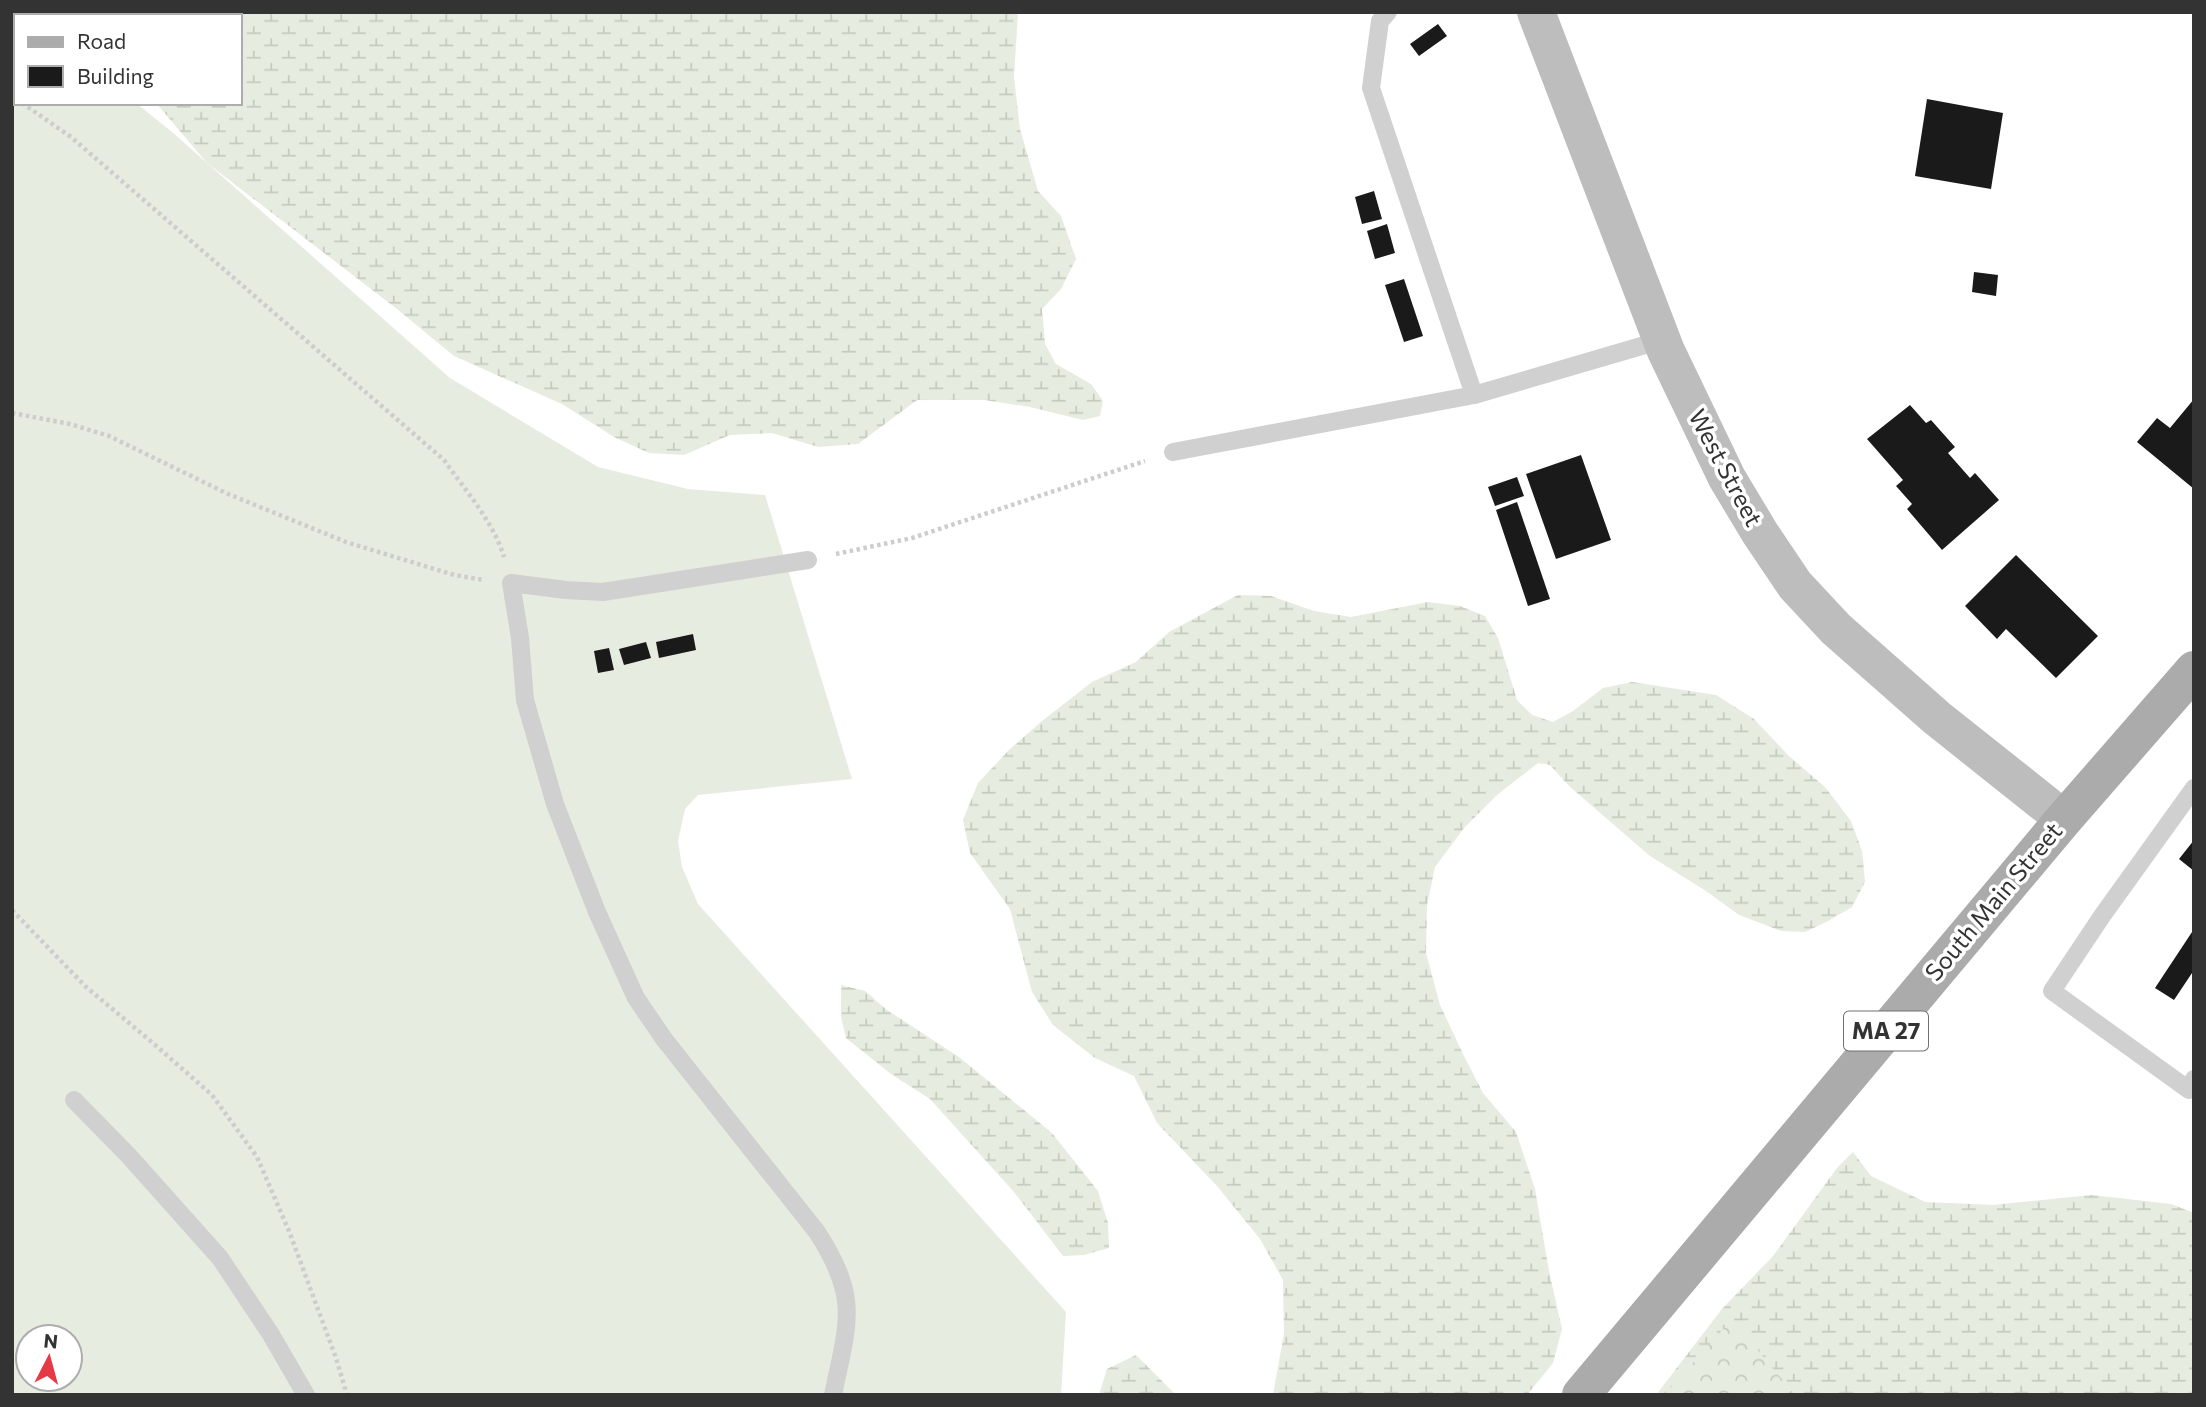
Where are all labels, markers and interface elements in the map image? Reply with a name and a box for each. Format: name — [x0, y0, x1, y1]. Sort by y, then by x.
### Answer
legend — [14, 14, 242, 105]
text: Road — [77, 28, 126, 53]
text: Building — [77, 63, 154, 88]
street label: West Street — [1683, 404, 1769, 531]
street label: South Main Street — [1918, 816, 2068, 986]
road number: MA 27 — [1844, 1012, 1928, 1050]
north arrow — [14, 1323, 84, 1393]
text: N — [43, 1328, 59, 1353]

